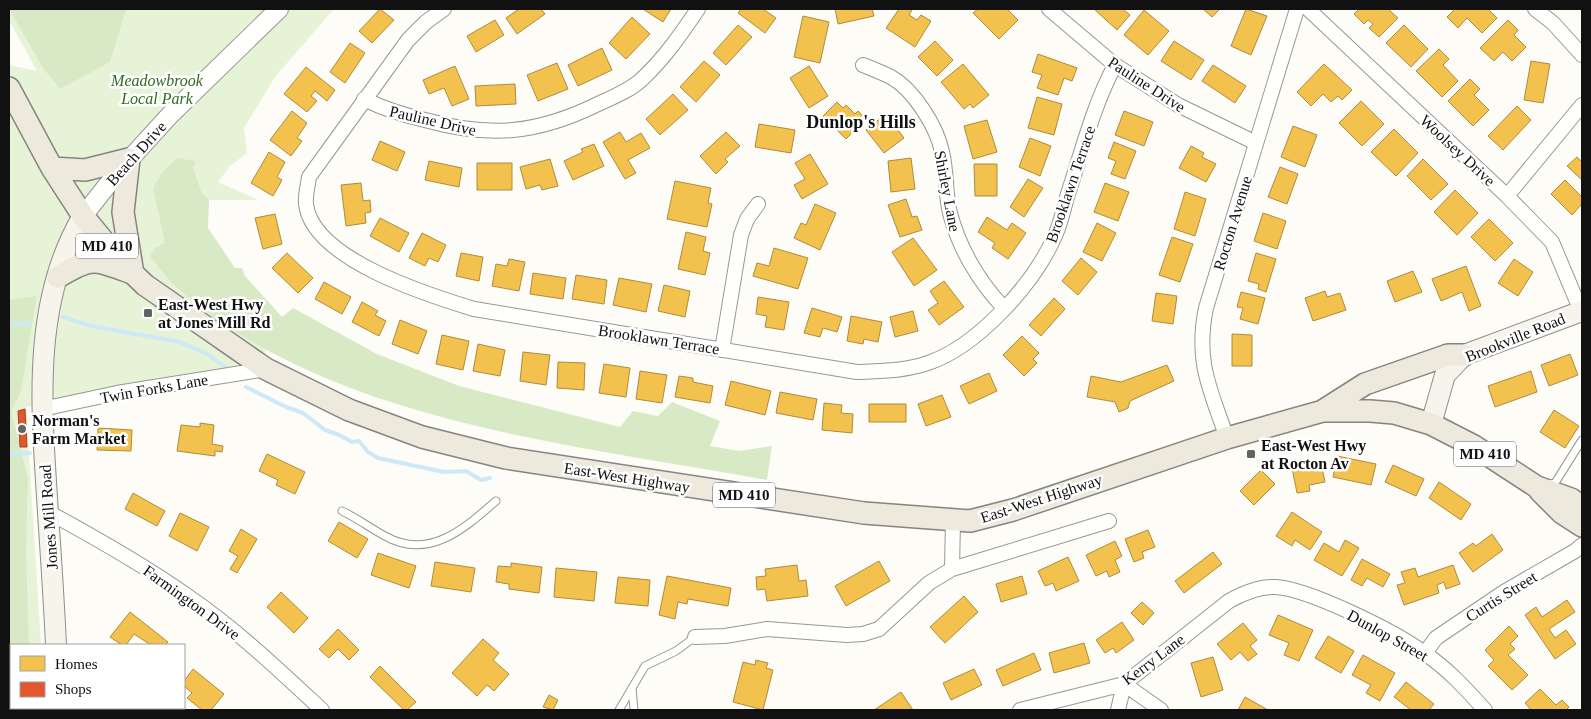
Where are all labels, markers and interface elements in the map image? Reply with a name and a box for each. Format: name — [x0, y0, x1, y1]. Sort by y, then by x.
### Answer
street label: Pauline Drive — [1105, 53, 1188, 116]
park label: Meadowbrook Local Park — [110, 72, 204, 107]
street label: Pauline Drive — [388, 102, 478, 139]
street label: Woolsey Drive — [1416, 111, 1499, 190]
district label: Dunlop's Hills — [806, 112, 916, 132]
street label: Beach Drive — [103, 118, 170, 189]
street label: Brooklawn Terrace — [1042, 123, 1098, 245]
street label: Shirley Lane — [930, 149, 964, 233]
street label: Rocton Avenue — [1210, 174, 1255, 272]
road number: MD 410 — [76, 234, 138, 258]
place label: East-West Hwy at Jones Mill Rd — [158, 296, 271, 331]
marker: East-West Hwy at Jones Mill Rd — [142, 307, 154, 319]
street label: Brookville Road — [1463, 310, 1568, 365]
street label: Brooklawn Terrace — [597, 322, 721, 357]
street label: Twin Forks Lane — [99, 371, 209, 406]
place label: Norman's Farm Market — [32, 412, 126, 447]
marker: Norman's Farm Market — [16, 423, 28, 435]
place label: East-West Hwy at Rocton Av — [1261, 437, 1366, 472]
road number: MD 410 — [1454, 442, 1516, 466]
marker: East-West Hwy at Rocton Av — [1245, 448, 1257, 460]
street label: East-West Highway — [563, 459, 691, 497]
street label: Jones Mill Road — [36, 464, 61, 570]
street label: East-West Highway — [978, 471, 1105, 527]
road number: MD 410 — [713, 482, 775, 508]
street label: Farmington Drive — [140, 562, 243, 644]
street label: Curtis Street — [1463, 568, 1540, 625]
street label: Dunlop Street — [1344, 606, 1431, 666]
street label: Kerry Lane — [1119, 631, 1188, 689]
legend — [10, 644, 185, 709]
text: Homes — [55, 656, 98, 672]
text: Shops — [55, 681, 92, 697]

